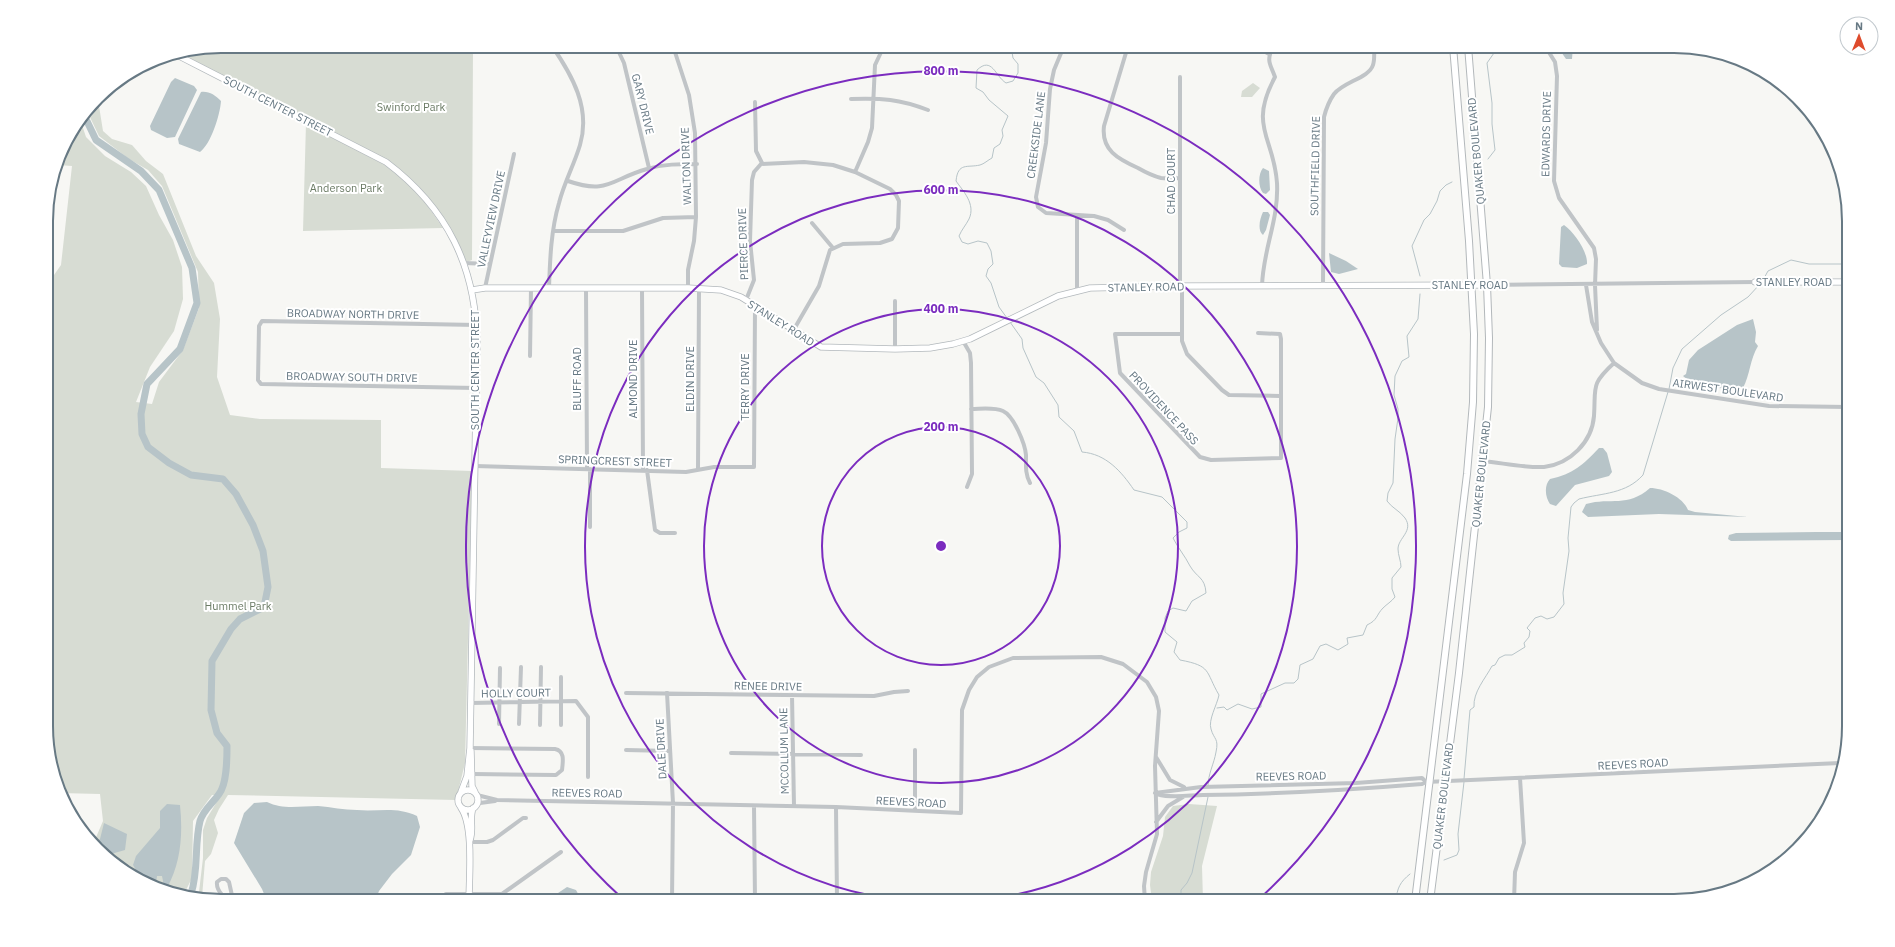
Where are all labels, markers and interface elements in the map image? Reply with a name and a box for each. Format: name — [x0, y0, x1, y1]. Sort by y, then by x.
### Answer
north arrow — [1839, 16, 1879, 56]
text: N — [1855, 19, 1863, 33]
text: 800 m — [923, 63, 959, 78]
street label: SOUTH CENTER STREET — [221, 72, 335, 140]
street label: GARY DRIVE — [629, 72, 657, 136]
street label: CREEKSIDE LANE — [1024, 91, 1048, 179]
street label: EDWARDS DRIVE — [1538, 91, 1554, 177]
street label: QUAKER BOULEVARD — [1464, 97, 1488, 205]
park label: Swinford Park — [377, 100, 446, 114]
street label: SOUTHFIELD DRIVE — [1307, 116, 1323, 216]
street label: WALTON DRIVE — [678, 127, 694, 205]
street label: CHAD COURT — [1164, 147, 1178, 214]
street label: VALLEYVIEW DRIVE — [474, 169, 508, 269]
park label: Anderson Park — [310, 181, 382, 195]
text: 600 m — [923, 182, 959, 197]
street label: PIERCE DRIVE — [735, 208, 751, 280]
street label: STANLEY ROAD — [1756, 275, 1832, 289]
street label: STANLEY ROAD — [1432, 278, 1508, 292]
street label: STANLEY ROAD — [1108, 279, 1184, 295]
street label: STANLEY ROAD — [745, 297, 817, 349]
text: 400 m — [923, 301, 959, 316]
street label: BROADWAY NORTH DRIVE — [287, 306, 419, 322]
street label: SOUTH CENTER STREET — [468, 309, 482, 430]
street label: ALMOND DRIVE — [626, 340, 640, 418]
street label: ELDIN DRIVE — [683, 346, 697, 412]
street label: BLUFF ROAD — [570, 347, 584, 411]
street label: TERRY DRIVE — [738, 353, 752, 421]
street label: PROVIDENCE PASS — [1126, 368, 1202, 448]
street label: BROADWAY SOUTH DRIVE — [286, 369, 418, 385]
street label: AIRWEST BOULEVARD — [1672, 375, 1784, 405]
text: 200 m — [923, 419, 959, 434]
street label: QUAKER BOULEVARD — [1468, 420, 1494, 528]
street label: SPRINGCREST STREET — [558, 452, 673, 470]
centre of rings — [934, 539, 948, 553]
park label: Hummel Park — [204, 599, 272, 613]
street label: RENEE DRIVE — [734, 678, 802, 694]
street label: HOLLY COURT — [481, 685, 552, 701]
street label: MCCOLLUM LANE — [776, 708, 792, 794]
street label: DALE DRIVE — [652, 718, 670, 780]
street label: QUAKER BOULEVARD — [1430, 742, 1456, 850]
street label: REEVES ROAD — [1597, 755, 1669, 773]
street label: REEVES ROAD — [1255, 768, 1327, 784]
street label: REEVES ROAD — [551, 785, 623, 801]
street label: REEVES ROAD — [875, 793, 947, 811]

